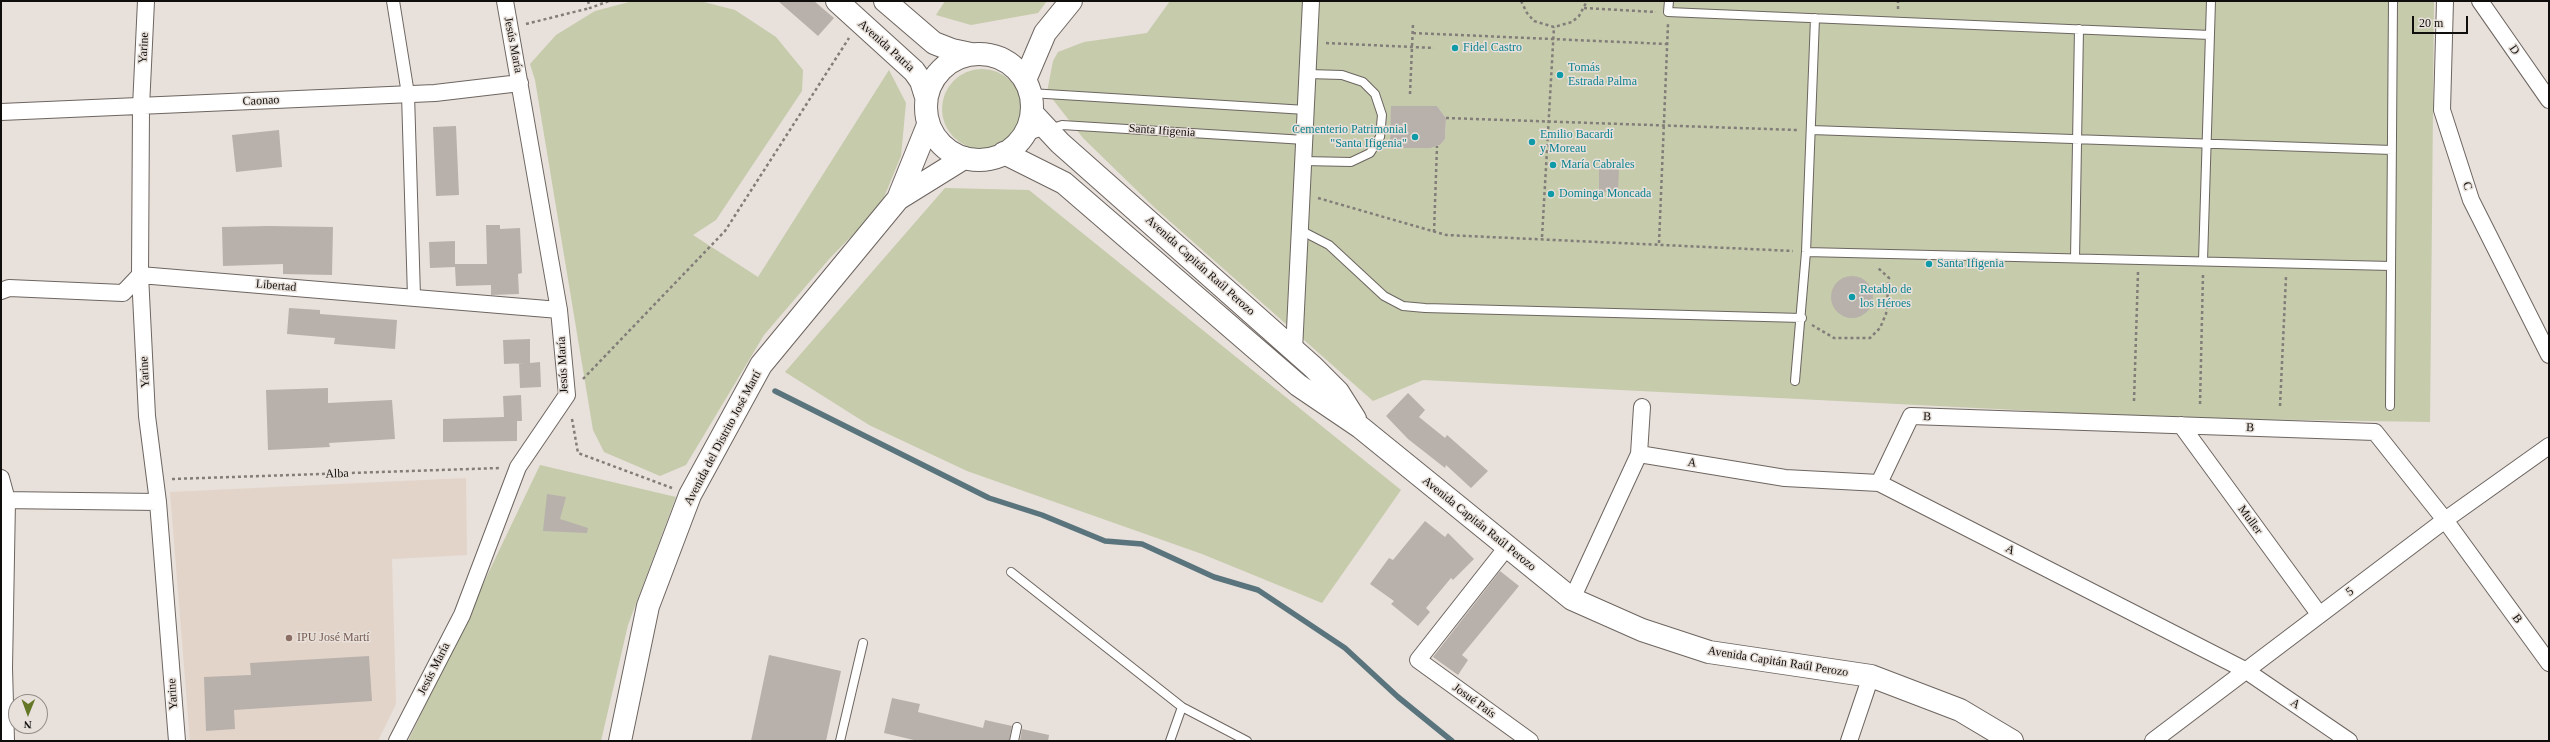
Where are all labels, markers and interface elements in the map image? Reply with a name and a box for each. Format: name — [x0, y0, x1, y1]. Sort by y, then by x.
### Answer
scale bar — [2414, 8, 2470, 34]
street label: Jesús María — [500, 16, 526, 74]
text: 20 m — [2419, 16, 2443, 30]
street label: Avenida Patria — [855, 17, 917, 75]
street label: Yarine — [136, 32, 152, 64]
place label: Fidel Castro — [1463, 41, 1522, 55]
street label: D — [2506, 42, 2522, 58]
marker: Fidel Castro — [1450, 43, 1460, 53]
place label: Tomás Estrada Palma — [1568, 61, 1637, 89]
marker: Tomás Estrada Palma — [1555, 70, 1565, 80]
street label: Caonao — [242, 93, 280, 109]
street label: Santa Ifigenia — [1128, 121, 1196, 141]
place label: Cementerio Patrimonial "Santa Ifigenia" — [1292, 123, 1407, 151]
place label: Emilio Bacardí y Moreau — [1540, 128, 1613, 156]
marker: Cementerio Patrimonial "Santa Ifigenia" — [1410, 132, 1420, 142]
marker: Emilio Bacardí y Moreau — [1527, 137, 1537, 147]
place label: María Cabrales — [1561, 158, 1635, 172]
marker: María Cabrales — [1548, 160, 1558, 170]
street label: C — [2459, 180, 2475, 192]
place label: Dominga Moncada — [1559, 187, 1651, 201]
marker: Dominga Moncada — [1546, 189, 1556, 199]
street label: Avenida Capitán Raúl Perozo — [1142, 213, 1258, 319]
place label: Santa Ifigenia — [1937, 257, 2004, 271]
marker: Santa Ifigenia — [1924, 259, 1934, 269]
street label: Libertad — [255, 277, 297, 295]
place label: Retablo de los Héroes — [1860, 283, 1912, 311]
marker: Retablo de los Héroes — [1847, 292, 1857, 302]
street label: Jesús María — [554, 336, 572, 394]
street label: Yarine — [137, 356, 153, 388]
street label: Avenida del Distrito José Martí — [681, 368, 765, 508]
street label: B — [1923, 410, 1931, 424]
street label: B — [2246, 421, 2254, 435]
street label: A — [1687, 455, 1697, 471]
street label: Alba — [325, 466, 349, 482]
street label: Avenida Capitán Raúl Perozo — [1419, 474, 1539, 574]
street label: Muller — [2235, 503, 2265, 537]
street label: A — [2003, 542, 2017, 558]
street label: 5 — [2343, 584, 2357, 600]
street label: B — [2509, 612, 2525, 626]
place label: IPU José Martí — [297, 631, 370, 645]
marker: IPU José Martí — [284, 633, 294, 643]
street label: Jesús María — [415, 640, 453, 698]
street label: Avenida Capitán Raúl Perozo — [1707, 644, 1849, 680]
street label: Yarine — [165, 678, 181, 710]
street label: Josué País — [1450, 681, 1498, 721]
north arrow — [8, 694, 48, 734]
street label: A — [2287, 696, 2303, 712]
text: N — [24, 719, 32, 731]

